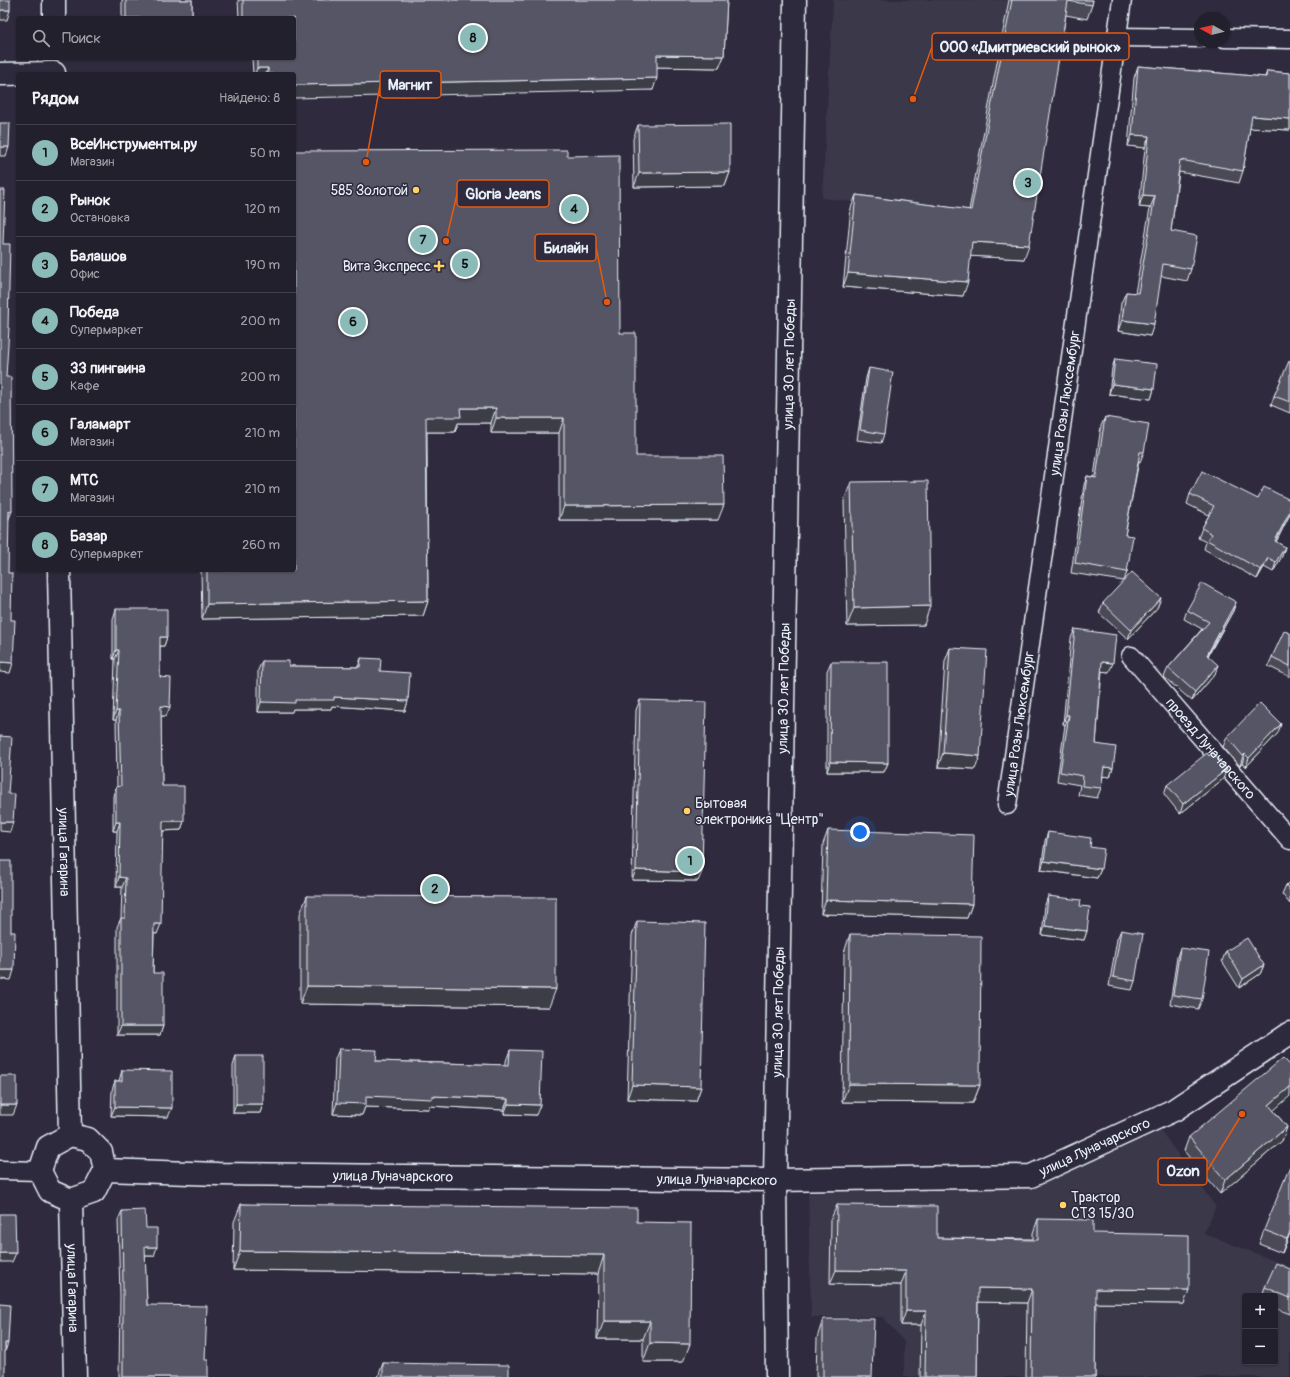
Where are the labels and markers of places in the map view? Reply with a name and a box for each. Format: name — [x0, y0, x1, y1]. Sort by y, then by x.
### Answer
pin: 8 — [460, 23, 486, 53]
callout: ООО «Дмитриевский рынок» — [932, 33, 1129, 60]
callout: Магнит — [380, 71, 441, 98]
pin: 3 — [1015, 168, 1041, 198]
callout: Gloria Jeans — [457, 180, 549, 207]
place label: 585 Золотой — [331, 182, 408, 199]
marker: 585 Золотой — [411, 185, 421, 195]
pin: 4 — [561, 194, 587, 224]
pin: 7 — [410, 225, 436, 255]
callout: Билайн — [535, 234, 596, 261]
pin: 5 — [452, 249, 478, 279]
place label: Вита Экспресс — [343, 258, 431, 275]
marker: Вита Экспресс — [434, 261, 444, 271]
pin: 6 — [340, 307, 366, 337]
place label: Бытовая электроника "Центр" — [695, 795, 824, 828]
marker: Бытовая электроника "Центр" — [682, 806, 692, 816]
pin: 1 — [677, 846, 703, 876]
pin: 2 — [422, 874, 448, 904]
callout: Ozon — [1158, 1158, 1207, 1185]
place label: Трактор СТЗ 15/30 — [1071, 1189, 1134, 1222]
marker: Трактор СТЗ 15/30 — [1058, 1200, 1068, 1210]

